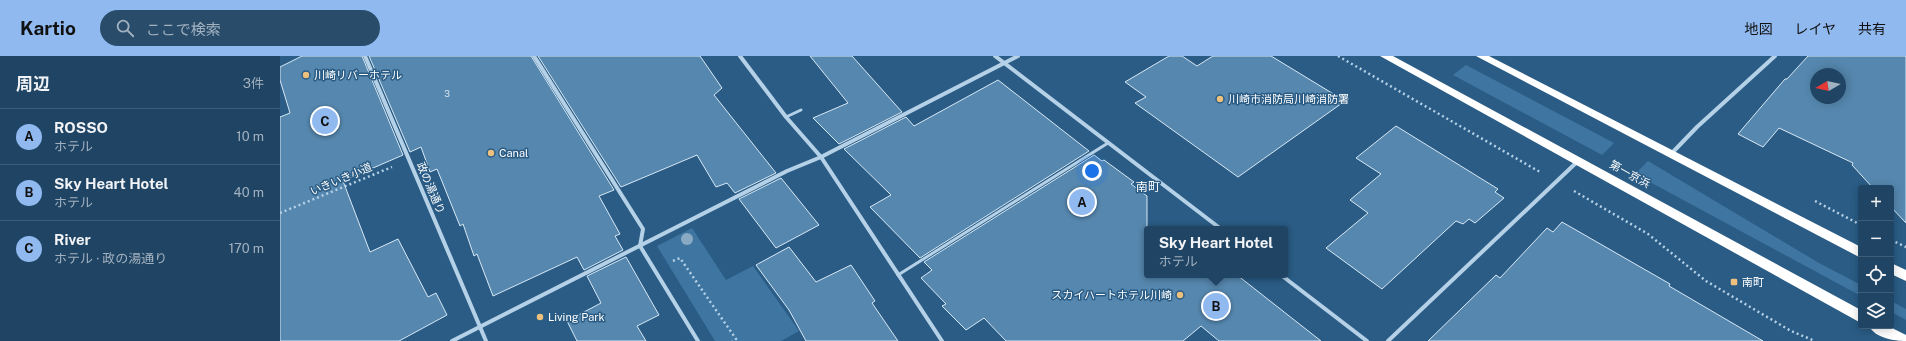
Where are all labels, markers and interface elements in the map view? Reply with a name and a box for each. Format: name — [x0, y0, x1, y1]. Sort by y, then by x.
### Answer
search box — [100, 10, 380, 46]
text: Kartio — [20, 17, 76, 39]
icon: search — [114, 17, 136, 39]
text: ここで検索 — [146, 21, 221, 38]
text: 地図 — [1744, 21, 1772, 37]
text: レイヤ — [1794, 21, 1836, 37]
text: 共有 — [1858, 21, 1886, 37]
north arrow — [1810, 68, 1846, 104]
place label: 川崎リバーホテル — [314, 69, 402, 81]
marker: 川崎リバーホテル — [301, 70, 311, 80]
text: 周辺 — [16, 74, 50, 94]
text: 3件 — [243, 76, 264, 91]
house number: 3 — [444, 88, 450, 99]
place label: 川崎市消防局川崎消防署 — [1228, 93, 1349, 105]
marker: 川崎市消防局川崎消防署 — [1215, 94, 1225, 104]
pin: C — [312, 106, 338, 136]
text: ROSSO — [54, 119, 108, 136]
text: A — [24, 129, 34, 144]
text: 10 m — [236, 129, 264, 144]
text: ホテル — [54, 139, 93, 154]
place label: Canal — [499, 147, 528, 159]
marker: Canal — [486, 148, 496, 158]
street label: 第一京浜 — [1608, 158, 1652, 190]
street label: 政の湯通り — [415, 160, 447, 216]
street label: いきいき小道 — [308, 161, 374, 197]
your location — [1082, 161, 1102, 181]
text: Sky Heart Hotel — [54, 175, 169, 192]
district label: 南町 — [1136, 180, 1160, 194]
text: B — [25, 185, 33, 200]
text: 40 m — [233, 185, 264, 200]
map controls — [1858, 185, 1894, 329]
button: + — [1858, 185, 1894, 221]
pin: A — [1069, 187, 1095, 217]
text: ホテル — [54, 195, 93, 210]
button: − — [1858, 221, 1894, 257]
popup — [1144, 226, 1288, 278]
text: River — [54, 231, 91, 248]
text: Sky Heart Hotel — [1159, 234, 1273, 251]
text: C — [24, 241, 34, 256]
text: 170 m — [229, 241, 264, 256]
text: ホテル · 政の湯通り — [54, 251, 167, 266]
text: ホテル — [1159, 254, 1198, 269]
button: locate — [1858, 257, 1894, 293]
place label: 南町 — [1742, 276, 1764, 288]
marker: 南町 — [1729, 277, 1739, 287]
place label: スカイハートホテル川崎 — [1051, 289, 1172, 301]
marker: スカイハートホテル川崎 — [1175, 290, 1185, 300]
pin: B — [1203, 291, 1229, 321]
button: layers — [1858, 293, 1894, 329]
place label: Living Park — [548, 311, 605, 323]
marker: Living Park — [535, 312, 545, 322]

